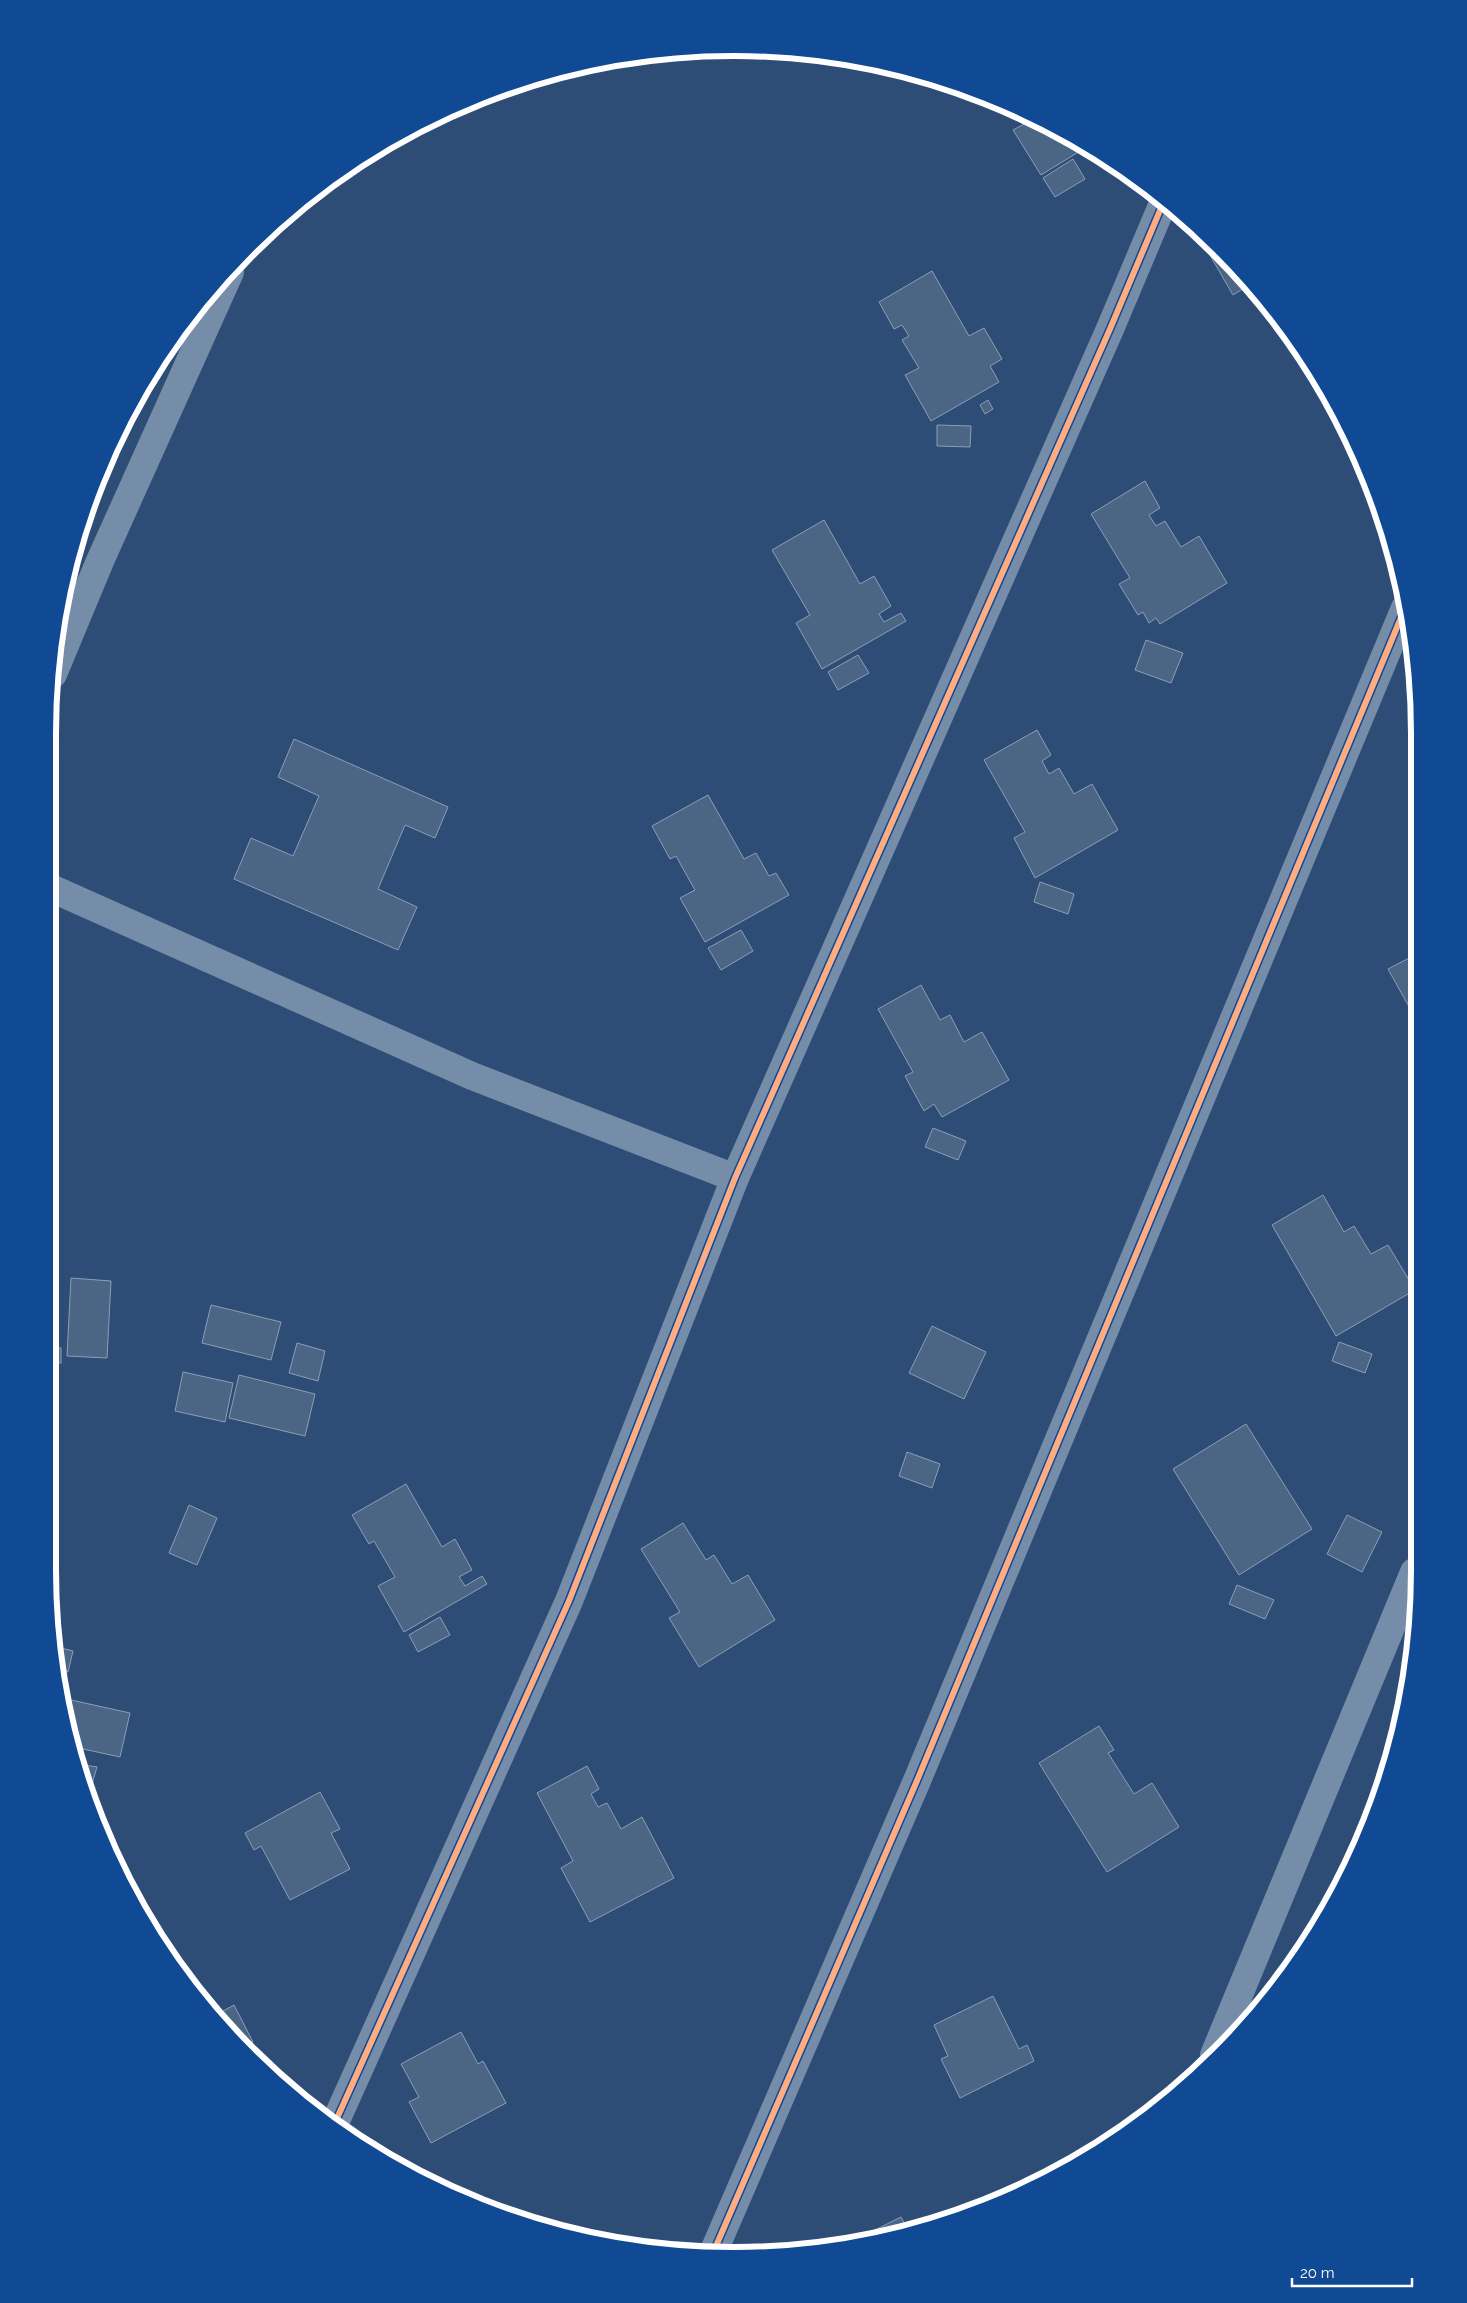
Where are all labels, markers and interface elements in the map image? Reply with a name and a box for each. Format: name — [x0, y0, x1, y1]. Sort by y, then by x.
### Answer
scale bar — [1292, 2256, 1412, 2288]
text: 20 m — [1300, 2264, 1335, 2282]

